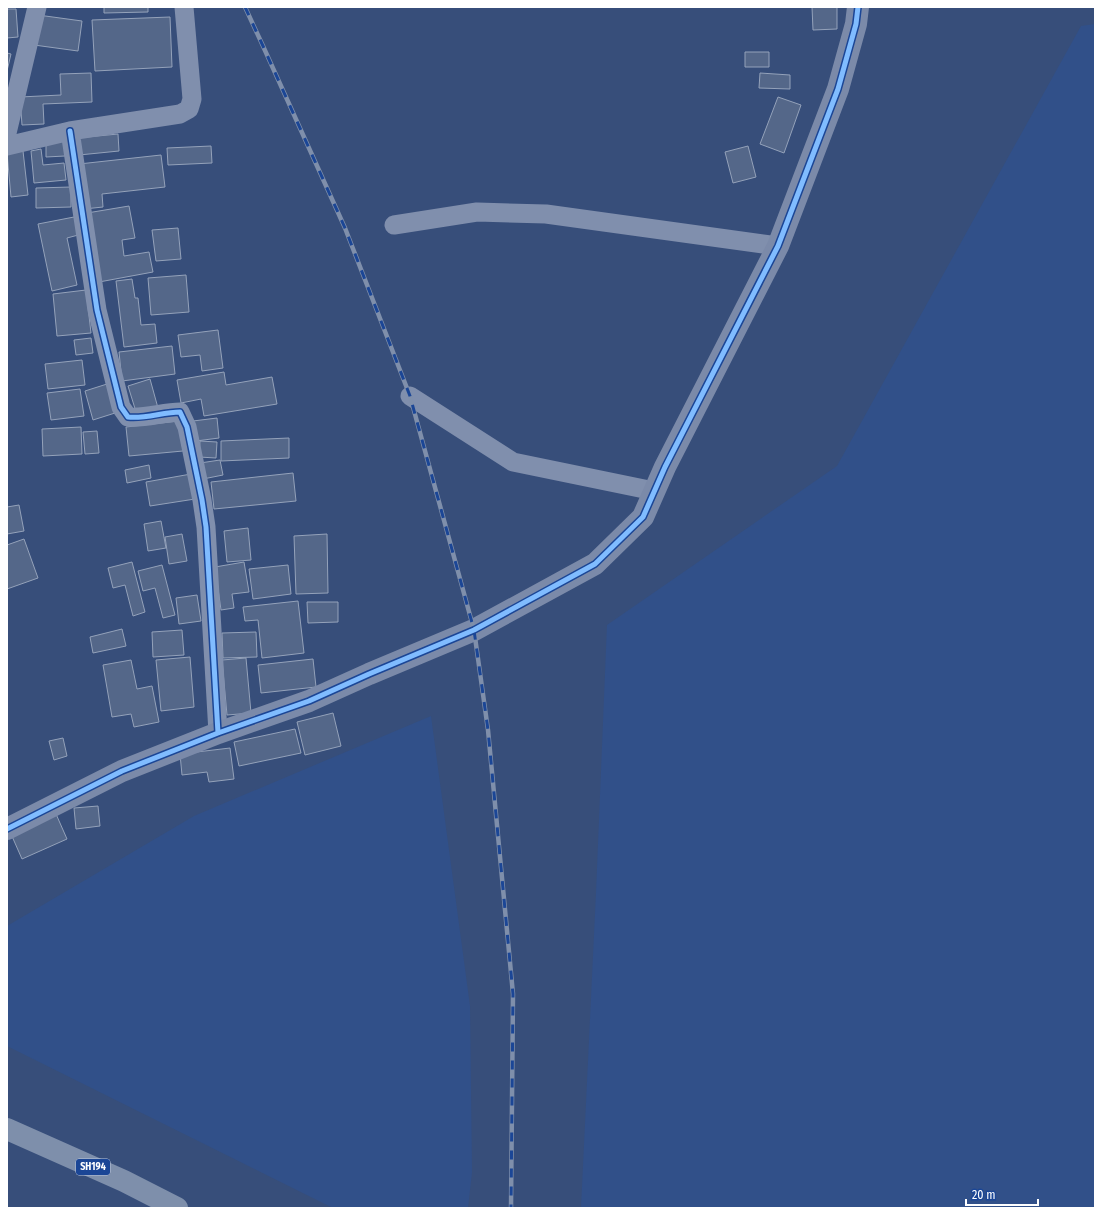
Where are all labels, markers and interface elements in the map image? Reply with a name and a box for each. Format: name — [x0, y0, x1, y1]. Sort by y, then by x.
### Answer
road number: SH194 — [76, 1159, 110, 1175]
scale bar — [966, 1181, 1038, 1207]
text: 20 m — [972, 1188, 996, 1202]

